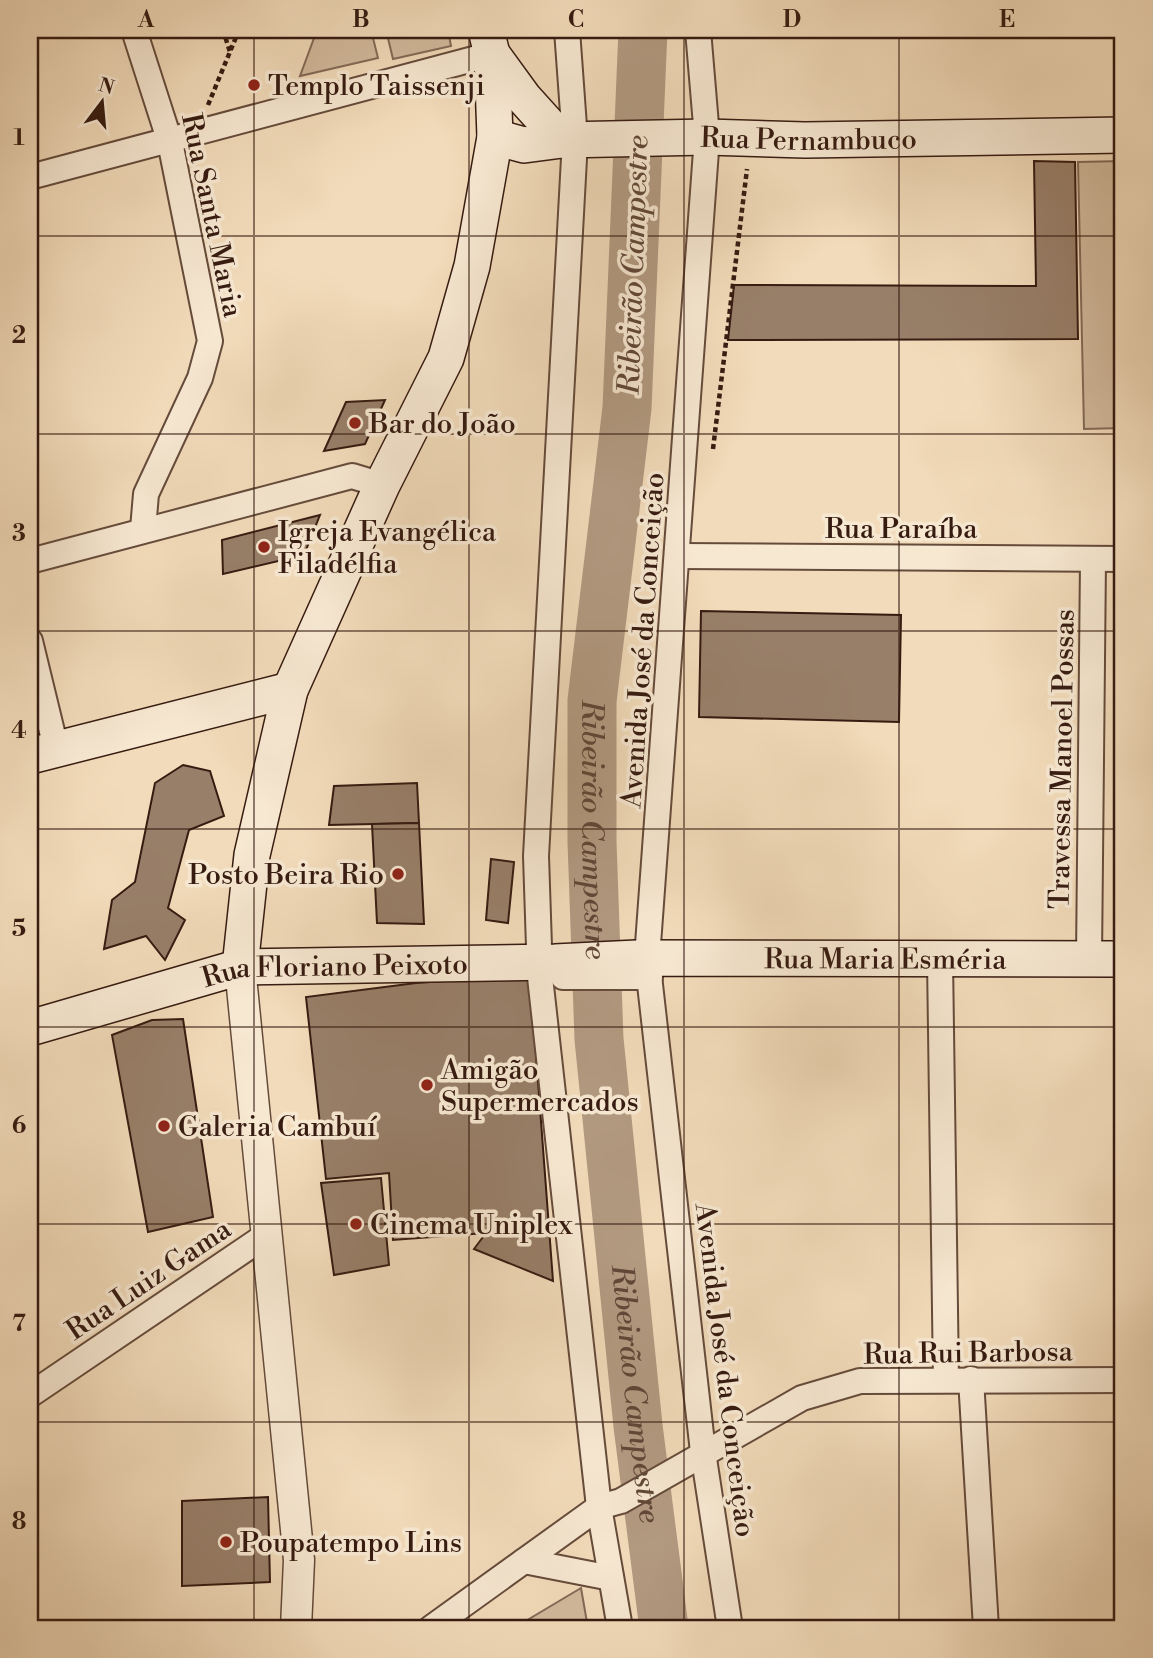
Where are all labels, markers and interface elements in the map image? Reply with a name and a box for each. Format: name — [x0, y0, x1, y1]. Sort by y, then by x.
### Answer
text: A — [137, 6, 155, 34]
text: B — [352, 6, 370, 34]
text: C — [568, 6, 584, 34]
text: D — [783, 6, 801, 34]
text: E — [999, 6, 1015, 34]
north arrow — [66, 66, 136, 136]
place label: Templo Taissenji — [268, 69, 485, 104]
text: N — [96, 73, 117, 100]
marker: Templo Taissenji — [246, 77, 262, 93]
street label: Rua Santa Maria — [173, 110, 250, 321]
street label: Rua Pernambuco — [700, 121, 917, 159]
text: 1 — [13, 124, 25, 152]
water label: Ribeirão Campestre — [610, 135, 658, 396]
text: 2 — [12, 322, 26, 350]
place label: Bar do João — [368, 407, 516, 442]
marker: Bar do João — [347, 415, 363, 431]
street label: Avenida José da Conceição — [614, 471, 673, 810]
street label: Rua Paraíba — [825, 512, 978, 547]
place label: Igreja Evangélica Filadélfia — [278, 515, 497, 582]
text: 3 — [12, 520, 26, 548]
marker: Igreja Evangélica Filadélfia — [256, 539, 272, 555]
street label: Travessa Manoel Possas — [1042, 609, 1083, 909]
water label: Ribeirão Campestre — [572, 699, 614, 960]
text: 4 — [11, 717, 27, 745]
place label: Posto Beira Rio — [188, 858, 384, 893]
marker: Posto Beira Rio — [390, 866, 406, 882]
text: 5 — [12, 915, 26, 943]
street label: Rua Maria Esméria — [764, 942, 1007, 978]
street label: Rua Floriano Peixoto — [198, 947, 468, 996]
place label: Amigão Supermercados — [440, 1053, 639, 1120]
marker: Amigão Supermercados — [419, 1077, 435, 1093]
place label: Galeria Cambuí — [178, 1110, 378, 1145]
text: 6 — [12, 1112, 26, 1140]
marker: Galeria Cambuí — [156, 1118, 172, 1134]
street label: Avenida José da Conceição — [687, 1200, 762, 1539]
place label: Cinema Uniplex — [370, 1208, 573, 1243]
street label: Rua Luiz Gama — [60, 1212, 239, 1348]
marker: Cinema Uniplex — [348, 1216, 364, 1232]
water label: Ribeirão Campestre — [602, 1262, 668, 1525]
text: 7 — [12, 1310, 26, 1338]
street label: Rua Rui Barbosa — [863, 1334, 1074, 1373]
text: 8 — [12, 1508, 26, 1536]
place label: Poupatempo Lins — [240, 1526, 462, 1561]
marker: Poupatempo Lins — [218, 1534, 234, 1550]

